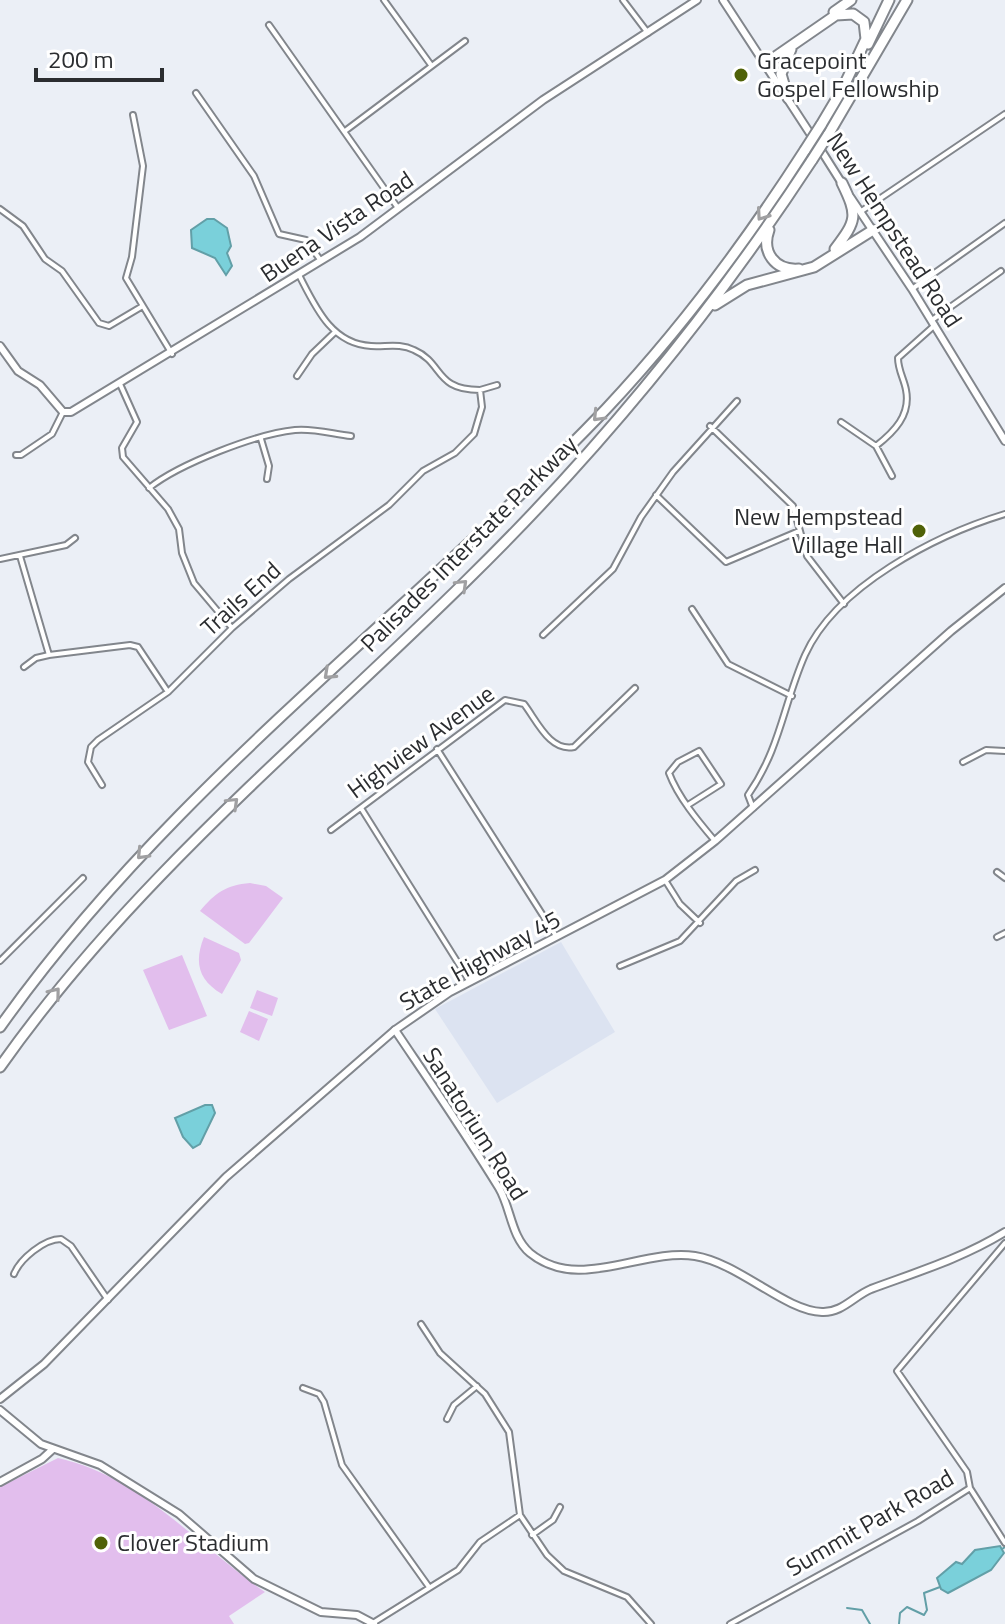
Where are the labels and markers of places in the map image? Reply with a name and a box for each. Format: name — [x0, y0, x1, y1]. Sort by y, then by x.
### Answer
place label: Gracepoint Gospel Fellowship — [757, 42, 939, 106]
marker: Gracepoint Gospel Fellowship — [732, 66, 750, 84]
place label: New Hempstead Village Hall — [734, 498, 903, 562]
marker: New Hempstead Village Hall — [910, 522, 928, 540]
place label: Clover Stadium — [117, 1524, 269, 1560]
marker: Clover Stadium — [92, 1534, 110, 1552]

